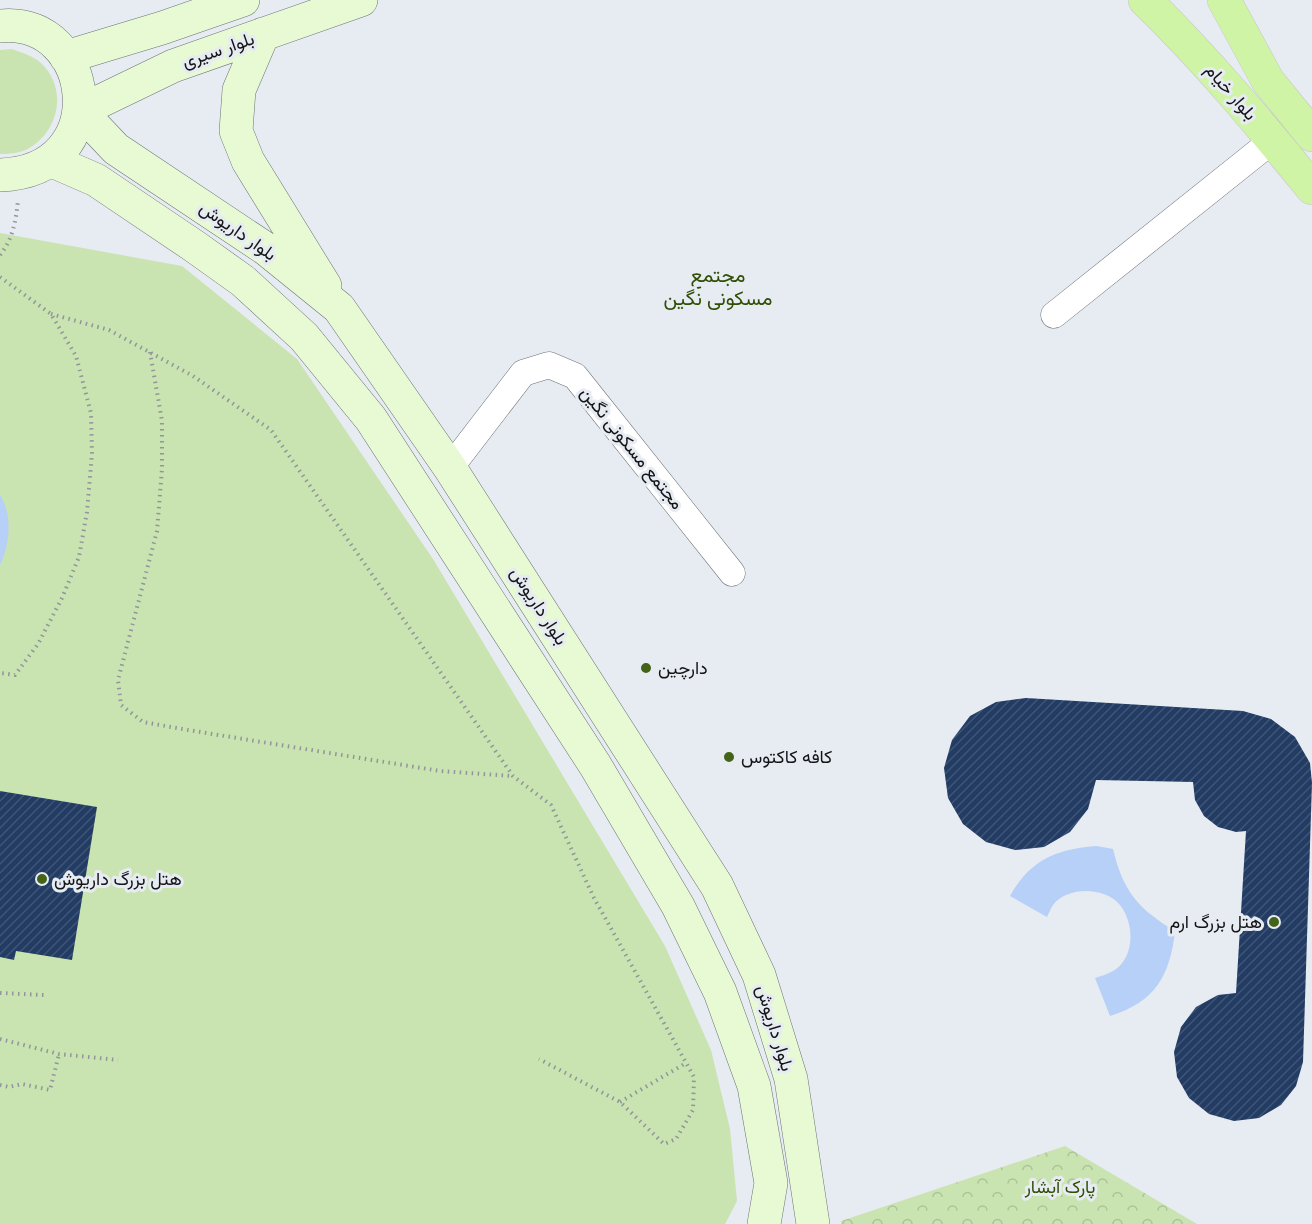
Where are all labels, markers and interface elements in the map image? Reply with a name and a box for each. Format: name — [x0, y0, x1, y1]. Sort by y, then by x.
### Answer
street label: بلوار سیری — [179, 26, 257, 73]
street label: بلوار خیام — [1200, 58, 1262, 126]
street label: بلوار داریوش — [195, 196, 281, 265]
district label: مجتمع مسکونی نگین — [664, 262, 772, 311]
street label: مجتمع مسکونی نگین — [575, 381, 689, 515]
street label: بلوار داریوش — [506, 562, 573, 649]
place label: دارچین — [658, 656, 708, 680]
marker: دارچین — [639, 661, 653, 675]
place label: کافه کاکتوس — [741, 745, 832, 768]
marker: کافه کاکتوس — [722, 750, 736, 764]
place label: هتل بزرگ داریوش — [54, 867, 182, 890]
marker: هتل بزرگ داریوش — [35, 872, 49, 886]
place label: هتل بزرگ ارم — [1169, 910, 1262, 934]
marker: هتل بزرگ ارم — [1267, 915, 1281, 929]
street label: بلوار داریوش — [751, 982, 799, 1074]
park label: پارک آبشار — [1024, 1175, 1095, 1199]

